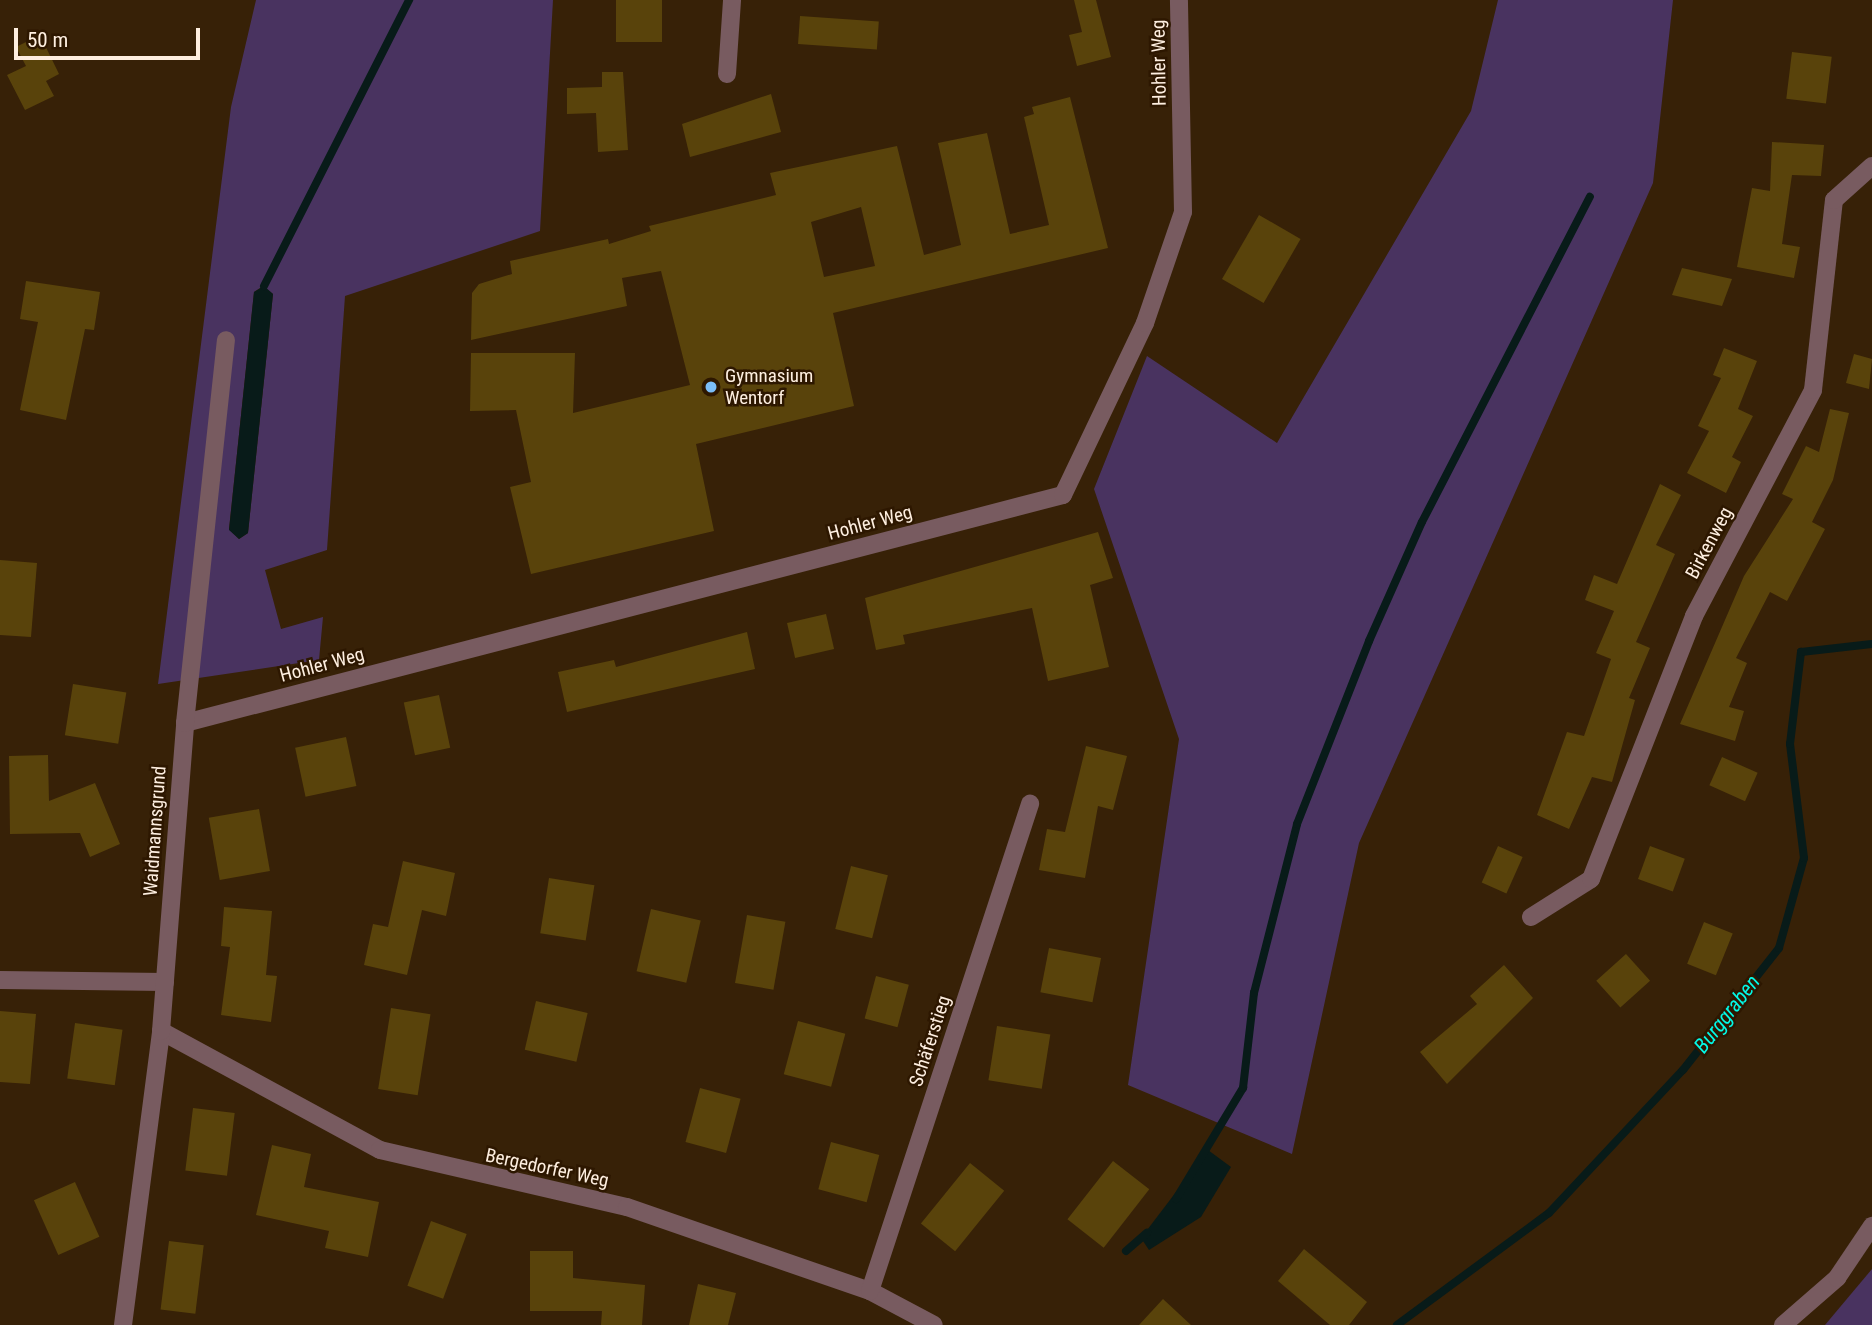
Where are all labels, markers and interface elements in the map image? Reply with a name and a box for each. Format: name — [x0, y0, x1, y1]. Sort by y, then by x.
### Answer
scale bar — [18, 14, 203, 58]
street label: Hohler Weg — [1147, 20, 1171, 106]
text: 50 m — [27, 28, 68, 52]
place label: Gymnasium Wentorf — [725, 365, 813, 409]
marker: Gymnasium Wentorf — [703, 379, 719, 395]
street label: Hohler Weg — [825, 501, 915, 545]
street label: Birkenweg — [1681, 503, 1737, 583]
street label: Hohler Weg — [277, 643, 367, 687]
street label: Waidmannsgrund — [139, 765, 171, 897]
water label: Burggraben — [1689, 970, 1765, 1058]
street label: Schäferstieg — [905, 993, 955, 1089]
street label: Bergedorfer Weg — [483, 1144, 611, 1192]

